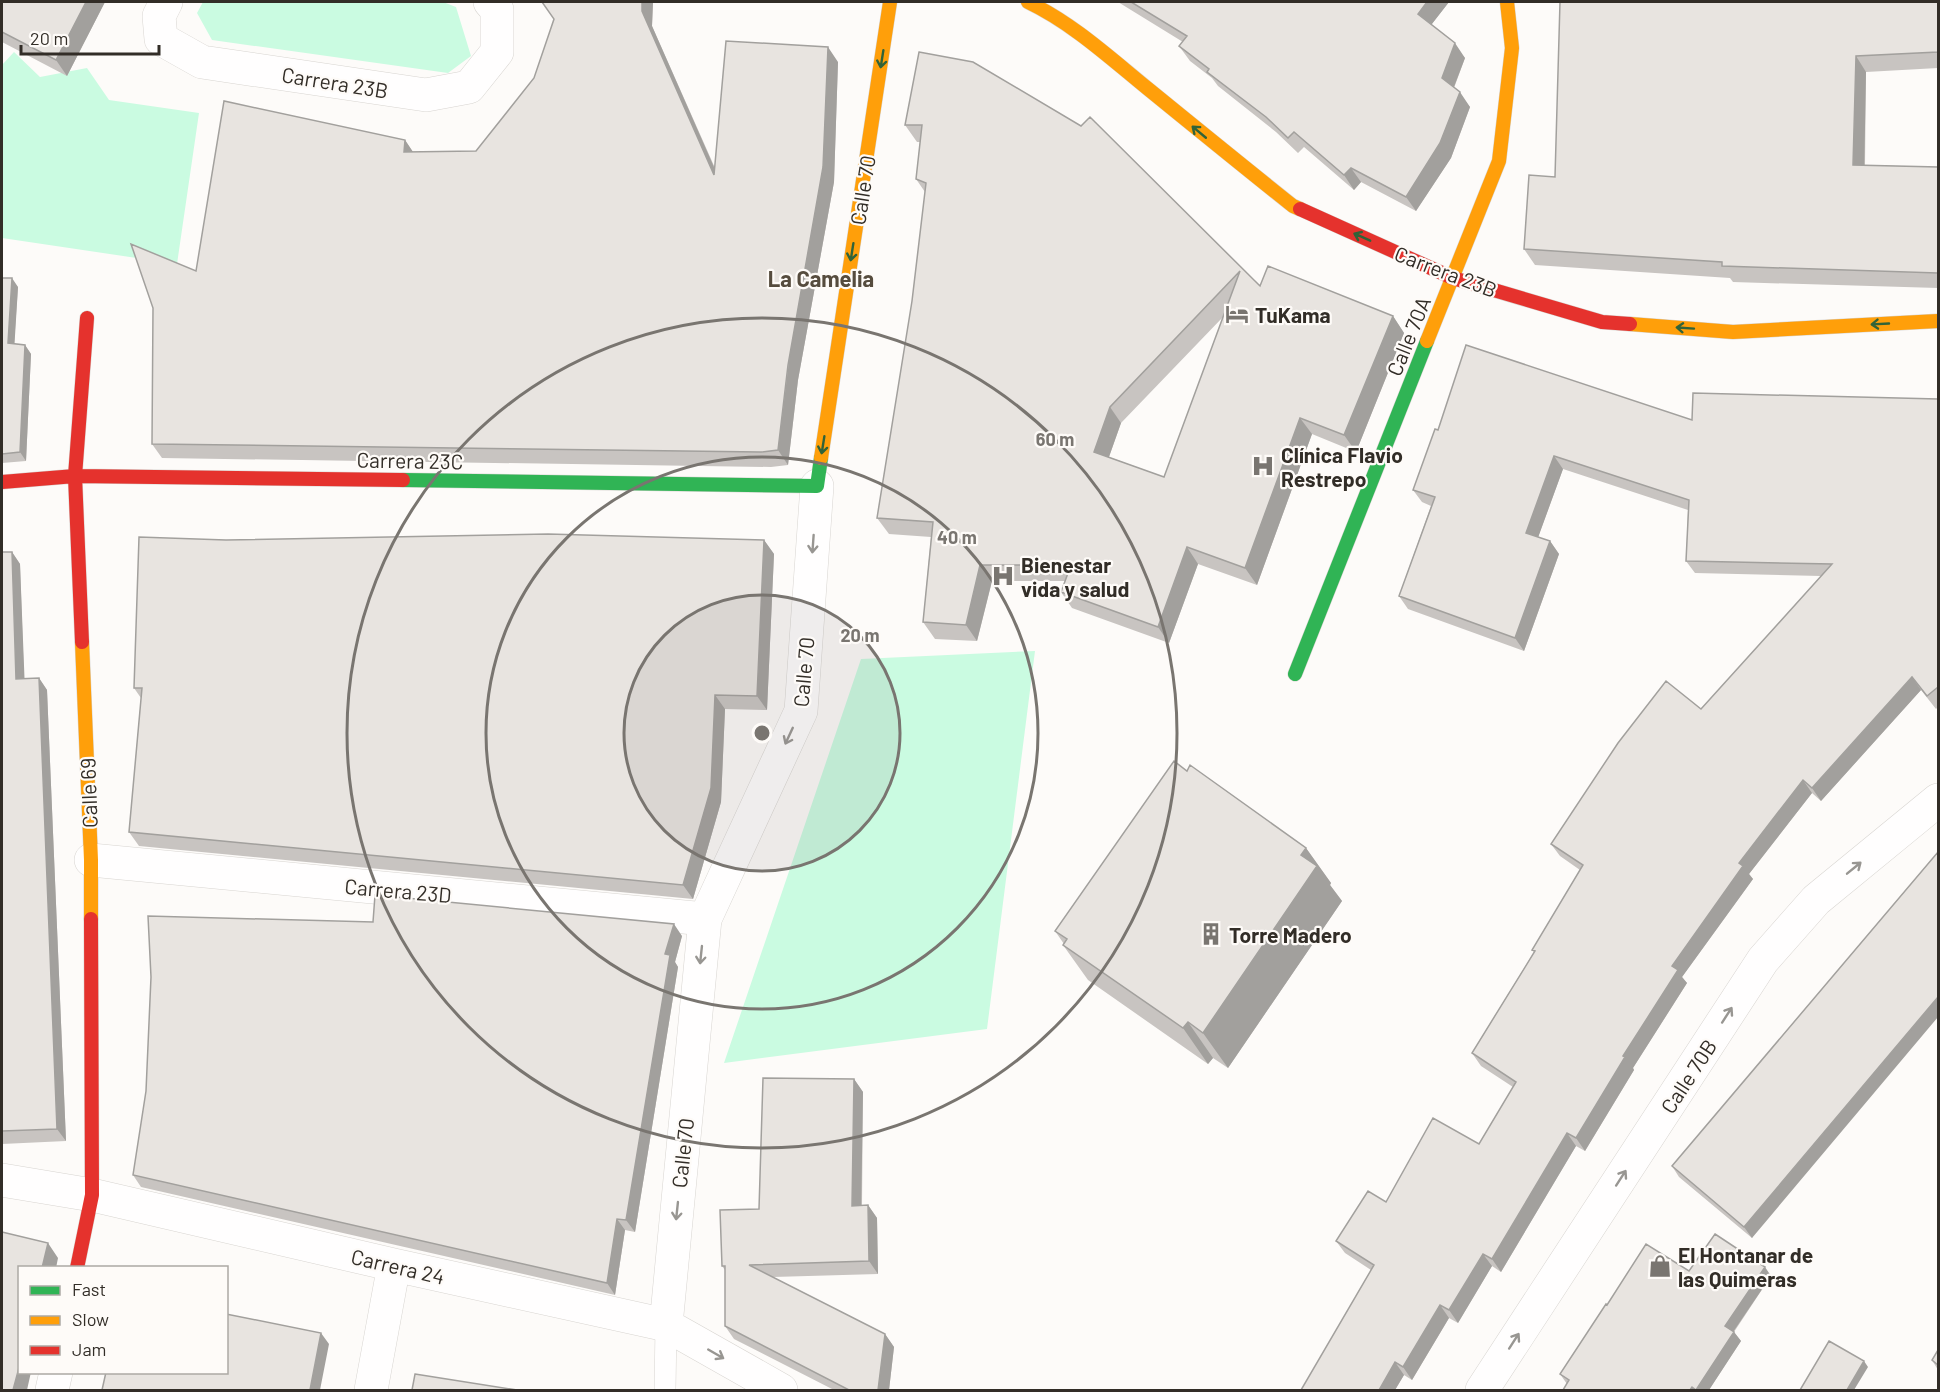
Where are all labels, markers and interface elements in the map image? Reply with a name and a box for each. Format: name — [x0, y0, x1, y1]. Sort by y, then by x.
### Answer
scale bar — [21, 18, 159, 56]
text: 20 m — [30, 27, 68, 49]
one-way arrow — [876, 49, 887, 69]
street label: Carrera 23B — [280, 61, 390, 103]
one-way arrow — [1192, 125, 1208, 138]
street label: Calle 70 — [844, 153, 880, 227]
one-way arrow — [1353, 231, 1371, 242]
street label: Carrera 23B — [1391, 240, 1501, 302]
one-way arrow — [847, 242, 858, 262]
district label: La Camelia — [768, 265, 874, 291]
street label: Calle 70A — [1381, 293, 1435, 379]
hotel icon: TuKama — [1224, 301, 1250, 327]
place label: TuKama — [1255, 302, 1331, 327]
one-way arrow — [1871, 318, 1891, 329]
one-way arrow — [1676, 322, 1696, 333]
text: 60 m — [1036, 428, 1074, 450]
one-way arrow — [818, 435, 829, 454]
place label: Clínica Flavio Restrepo — [1281, 442, 1403, 491]
street label: Carrera 23C — [356, 447, 464, 473]
hospital icon: Clínica Flavio Restrepo — [1250, 453, 1276, 479]
text: 40 m — [937, 526, 977, 548]
one-way arrow — [807, 534, 818, 554]
place label: Bienestar vida y salud — [1021, 552, 1129, 601]
hospital icon: Bienestar vida y salud — [990, 563, 1016, 589]
text: 20 m — [841, 624, 879, 646]
street label: Calle 70 — [787, 636, 819, 708]
centre of rings — [752, 723, 772, 743]
one-way arrow — [783, 727, 795, 745]
street label: Calle 69 — [74, 758, 102, 828]
one-way arrow — [1846, 862, 1862, 875]
street label: Carrera 23D — [344, 873, 452, 907]
building icon: Torre Madero — [1198, 921, 1224, 947]
place label: Torre Madero — [1229, 922, 1352, 947]
one-way arrow — [695, 944, 706, 964]
one-way arrow — [1722, 1007, 1734, 1024]
street label: Calle 70B — [1655, 1034, 1721, 1118]
street label: Calle 70 — [666, 1117, 698, 1189]
one-way arrow — [1615, 1170, 1627, 1187]
one-way arrow — [671, 1201, 682, 1221]
place label: El Hontanar de las Quimeras — [1678, 1242, 1813, 1291]
street label: Carrera 24 — [349, 1243, 447, 1289]
shop icon: El Hontanar de las Quimeras — [1647, 1253, 1673, 1279]
legend — [18, 1266, 228, 1374]
text: Fast — [72, 1278, 106, 1300]
text: Slow — [72, 1308, 109, 1330]
one-way arrow — [1508, 1333, 1521, 1350]
text: Jam — [72, 1338, 106, 1360]
one-way arrow — [707, 1349, 725, 1360]

